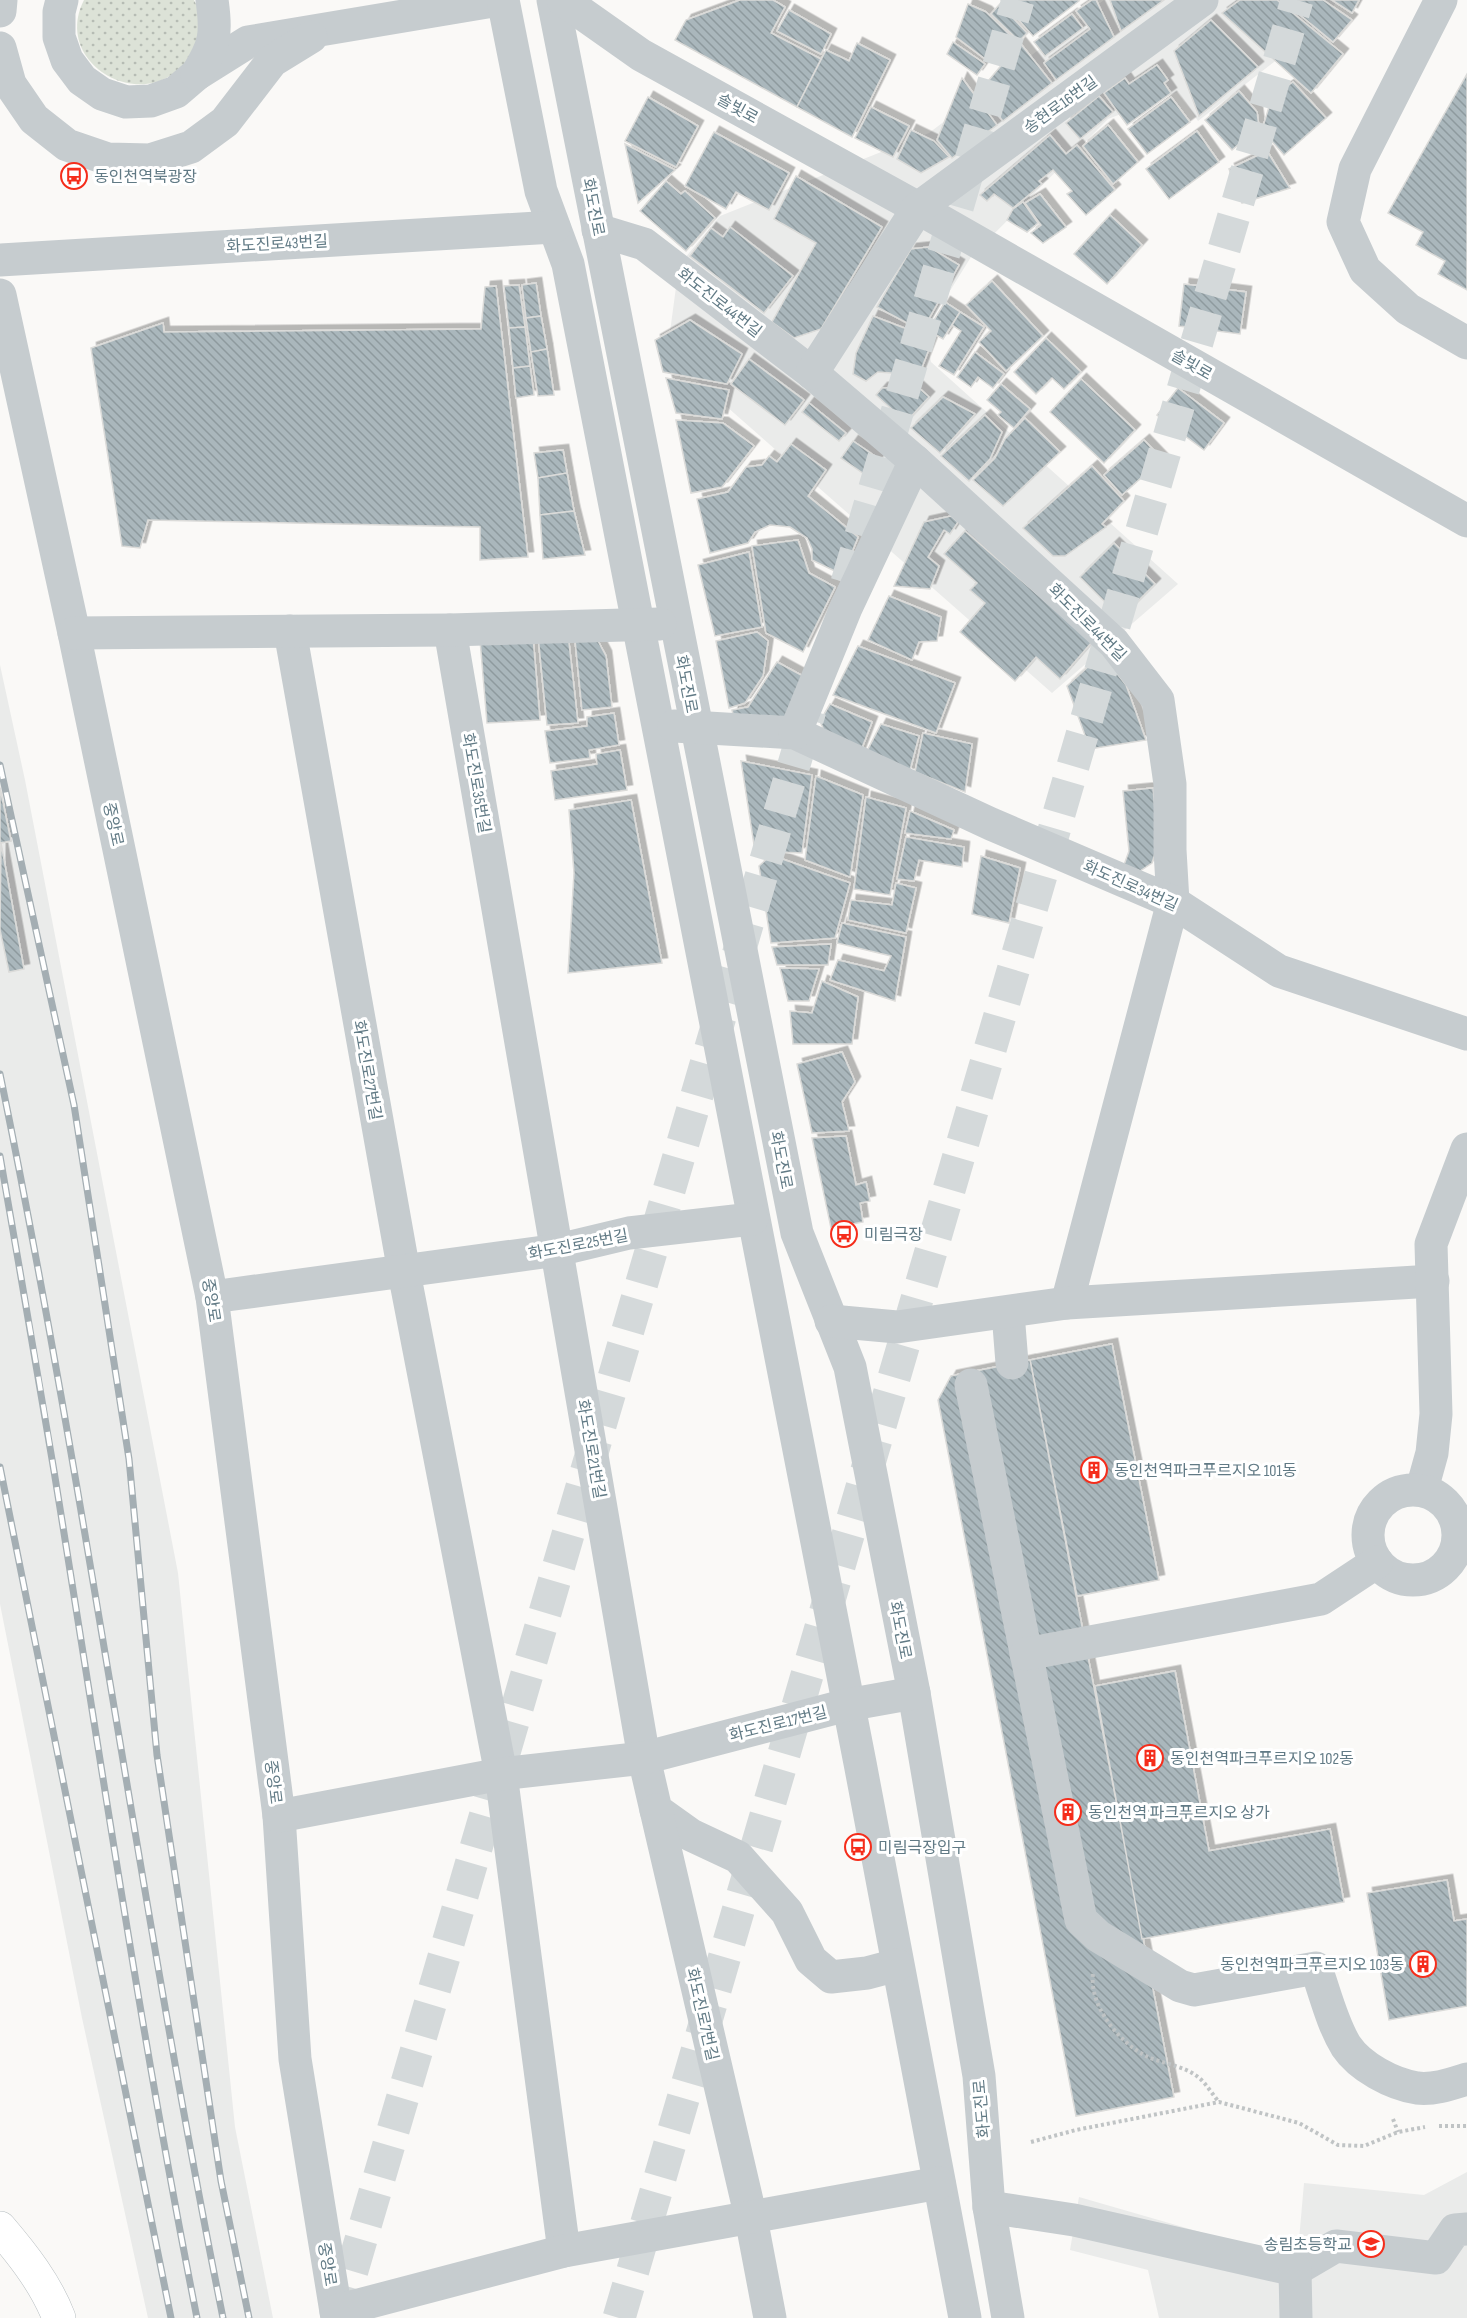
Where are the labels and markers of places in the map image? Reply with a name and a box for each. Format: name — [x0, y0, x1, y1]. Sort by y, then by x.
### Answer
bus stop icon: 동인천역북광장 — [59, 161, 89, 191]
place label: 동인천역북광장 — [94, 168, 197, 187]
bus stop icon: 미림극장 — [829, 1219, 859, 1249]
place label: 미림극장 — [864, 1226, 923, 1245]
building icon: 동인천역파크푸르지오 101동 — [1079, 1455, 1109, 1485]
place label: 동인천역파크푸르지오 101동 — [1114, 1462, 1297, 1481]
building icon: 동인천역파크푸르지오 102동 — [1135, 1743, 1165, 1773]
place label: 동인천역파크푸르지오 102동 — [1170, 1750, 1354, 1769]
building icon: 동인천역 파크푸르지오 상가 — [1053, 1797, 1083, 1827]
place label: 동인천역 파크푸르지오 상가 — [1088, 1804, 1270, 1823]
bus stop icon: 미림극장입구 — [843, 1832, 873, 1862]
place label: 미림극장입구 — [878, 1839, 966, 1858]
building icon: 동인천역파크푸르지오 103동 — [1408, 1949, 1438, 1979]
place label: 동인천역파크푸르지오 103동 — [1220, 1956, 1404, 1975]
school or university icon: 송림초등학교 — [1356, 2229, 1386, 2259]
place label: 송림초등학교 — [1264, 2236, 1352, 2255]

